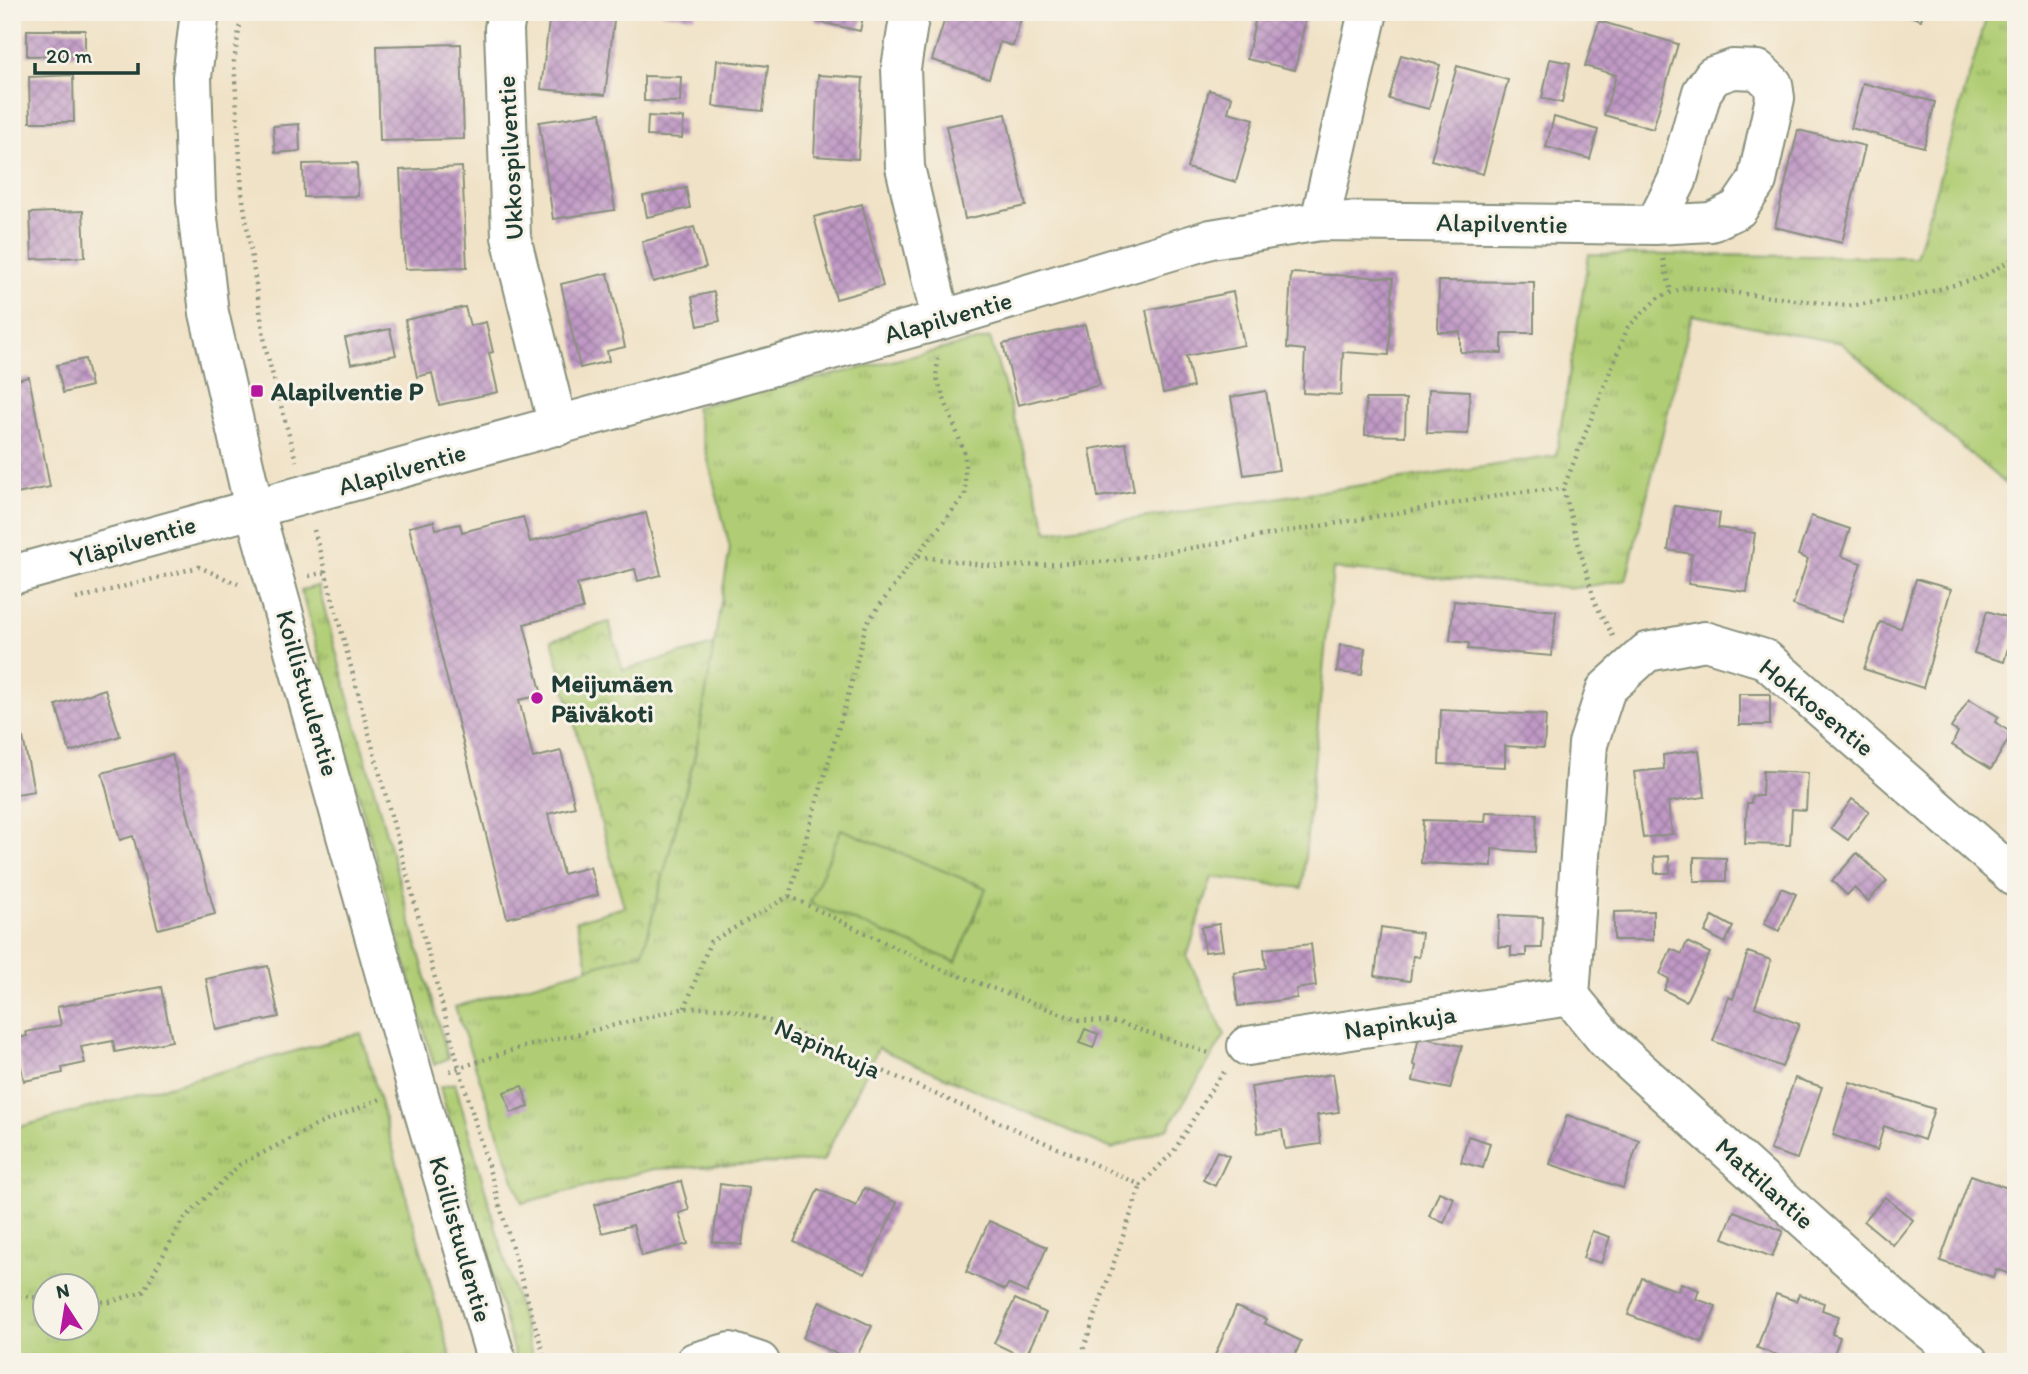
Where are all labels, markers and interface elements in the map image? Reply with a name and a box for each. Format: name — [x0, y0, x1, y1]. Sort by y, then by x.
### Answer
scale bar — [35, 32, 138, 76]
text: 20 m — [46, 43, 93, 68]
street label: Ukkospilventie — [490, 75, 530, 241]
street label: Alapilventie — [1436, 206, 1568, 240]
street label: Alapilventie — [880, 283, 1016, 351]
place label: Alapilventie P — [270, 375, 423, 407]
marker: Alapilventie P — [249, 383, 265, 399]
street label: Alapilventie — [334, 435, 470, 503]
street label: Yläpilventie — [66, 508, 200, 574]
street label: Koillistuulentie — [269, 606, 347, 780]
street label: Hokkosentie — [1753, 651, 1881, 763]
place label: Meijumäen Päiväkoti — [551, 667, 673, 729]
marker: Meijumäen Päiväkoti — [529, 690, 545, 706]
street label: Napinkuja — [1342, 997, 1459, 1047]
street label: Napinkuja — [770, 1010, 887, 1086]
street label: Mattilantie — [1709, 1130, 1821, 1236]
street label: Koillistuulentie — [422, 1152, 500, 1326]
north arrow — [32, 1272, 102, 1342]
text: N — [54, 1278, 71, 1303]

